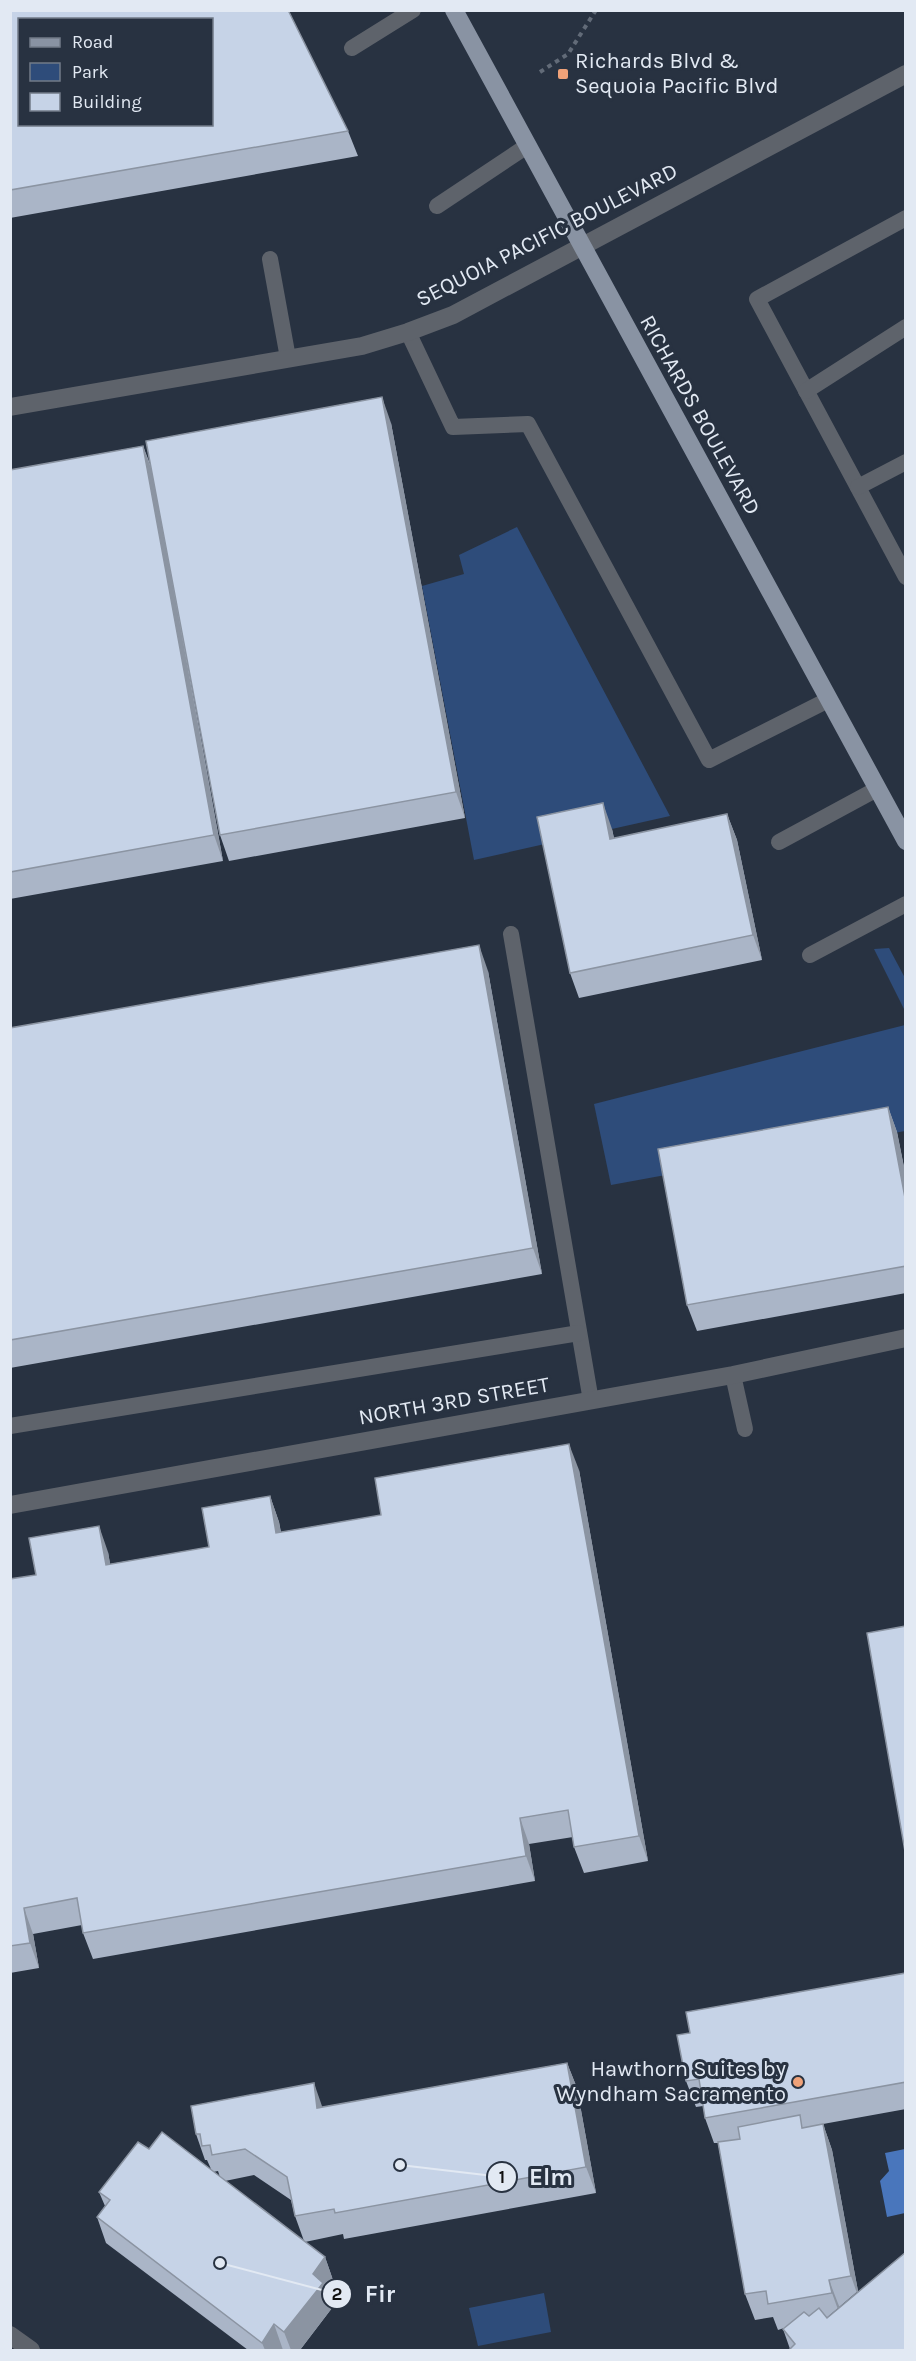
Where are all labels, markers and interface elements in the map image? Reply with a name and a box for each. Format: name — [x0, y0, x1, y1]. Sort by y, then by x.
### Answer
legend — [18, 18, 213, 126]
text: Road — [72, 31, 113, 53]
place label: Richards Blvd & Sequoia Pacific Blvd — [575, 48, 779, 99]
text: Park — [72, 61, 109, 83]
marker: Richards Blvd & Sequoia Pacific Blvd — [556, 67, 570, 81]
text: Building — [72, 91, 142, 113]
street label: SEQUOIA PACIFIC BOULEVARD — [412, 158, 682, 312]
street label: RICHARDS BOULEVARD — [634, 311, 766, 519]
street label: NORTH 3RD STREET — [357, 1371, 551, 1431]
place label: Hawthorn Suites by Wyndham Sacramento — [556, 2056, 786, 2107]
marker: Hawthorn Suites by Wyndham Sacramento — [791, 2075, 805, 2089]
callout: Elm — [487, 2156, 586, 2198]
text: Elm — [529, 2163, 573, 2191]
text: 1 — [499, 2166, 505, 2188]
callout: Fir — [322, 2273, 407, 2315]
text: Fir — [365, 2280, 396, 2308]
text: 2 — [332, 2283, 342, 2305]

